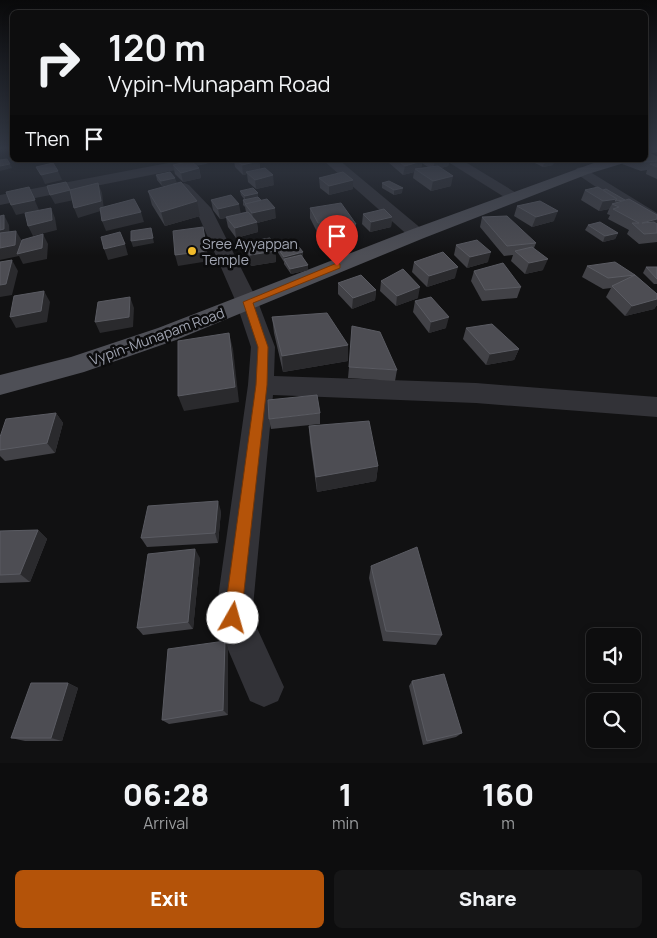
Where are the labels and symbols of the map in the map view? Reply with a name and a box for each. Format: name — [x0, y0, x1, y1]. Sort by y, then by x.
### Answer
pin — [316, 215, 358, 266]
place label: Sree Ayyappan Temple — [202, 234, 298, 269]
marker: Sree Ayyappan Temple — [186, 245, 198, 257]
street label: Vypin-Munapam Road — [87, 303, 227, 369]
position arrow — [206, 591, 258, 643]

